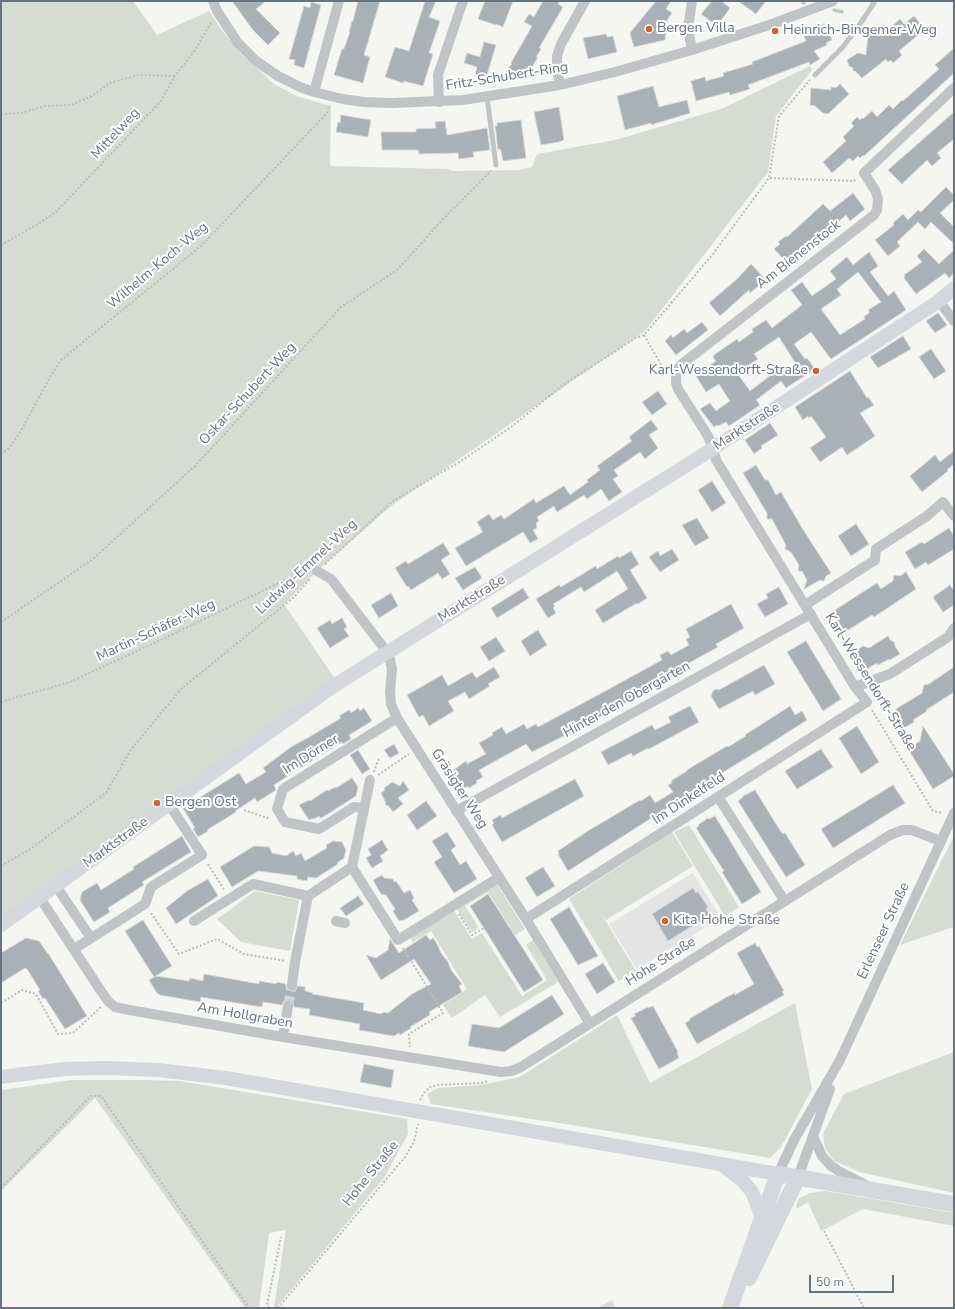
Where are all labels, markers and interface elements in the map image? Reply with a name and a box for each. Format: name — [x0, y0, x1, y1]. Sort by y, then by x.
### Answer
place label: Bergen Villa — [657, 21, 735, 37]
place label: Heinrich-Bingemer-Weg — [783, 23, 937, 39]
marker: Bergen Villa — [644, 24, 654, 34]
marker: Heinrich-Bingemer-Weg — [770, 26, 780, 36]
street label: Fritz-Schubert-Ring — [445, 59, 569, 95]
street label: Mittelweg — [88, 105, 144, 163]
street label: Am Bienenstock — [754, 217, 844, 293]
street label: Wilhelm-Koch-Weg — [104, 219, 212, 313]
street label: Oskar-Schubert-Weg — [196, 339, 300, 449]
place label: Karl-Wessendorft-Straße — [649, 363, 808, 379]
marker: Karl-Wessendorft-Straße — [811, 366, 821, 376]
street label: Marktstraße — [711, 399, 783, 455]
street label: Ludwig-Emmel-Weg — [253, 516, 361, 618]
street label: Marktstraße — [435, 572, 509, 626]
street label: Martin-Schäfer-Weg — [94, 596, 218, 666]
street label: Karl-Wessendorft-Straße — [821, 610, 919, 754]
street label: Hinter den Obergärten — [561, 658, 693, 742]
street label: Im Dörner — [280, 731, 342, 779]
street label: Gräsigter Weg — [427, 746, 491, 832]
street label: Im Dinkelfeld — [650, 769, 728, 829]
place label: Bergen Ost — [165, 795, 236, 811]
marker: Bergen Ost — [152, 798, 162, 808]
street label: Marktstraße — [80, 814, 152, 872]
street label: Erlenseer Straße — [854, 880, 914, 982]
place label: Kita Hohe Straße — [673, 913, 780, 929]
marker: Kita Hohe Straße — [660, 916, 670, 926]
street label: Hohe Straße — [623, 934, 699, 990]
street label: Am Hollgraben — [196, 999, 294, 1033]
street label: Hohe Straße — [340, 1138, 402, 1210]
scale bar — [811, 1267, 896, 1293]
text: 50 m — [816, 1274, 844, 1290]

